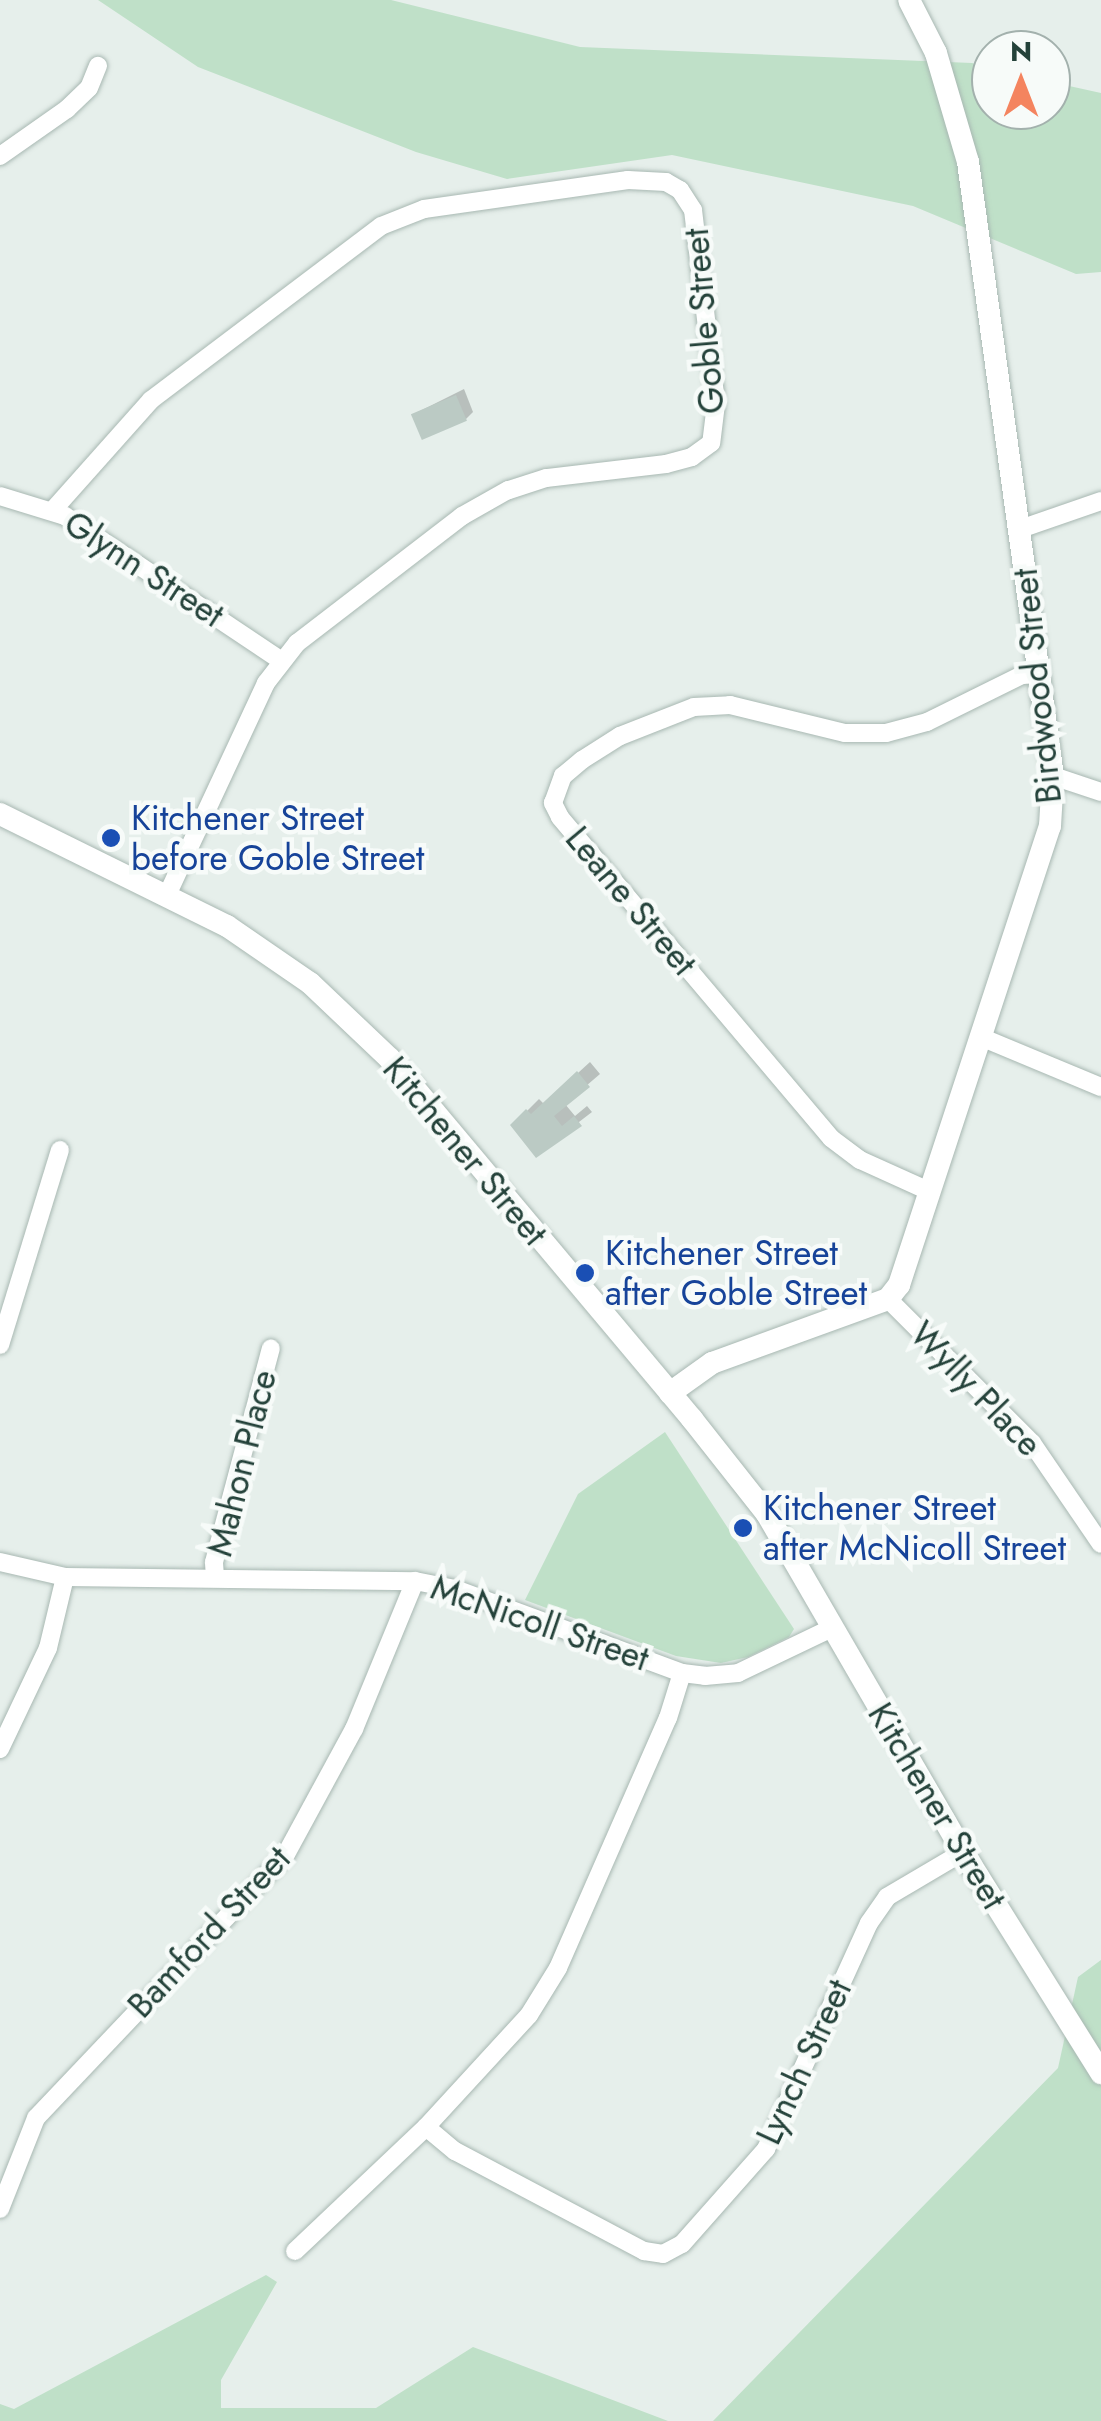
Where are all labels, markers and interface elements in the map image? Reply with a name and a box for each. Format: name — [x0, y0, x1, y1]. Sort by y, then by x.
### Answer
north arrow — [971, 30, 1071, 130]
text: N — [1010, 31, 1032, 72]
street label: Goble Street — [675, 226, 733, 416]
street label: Glynn Street — [57, 502, 231, 636]
street label: Birdwood Street — [1004, 566, 1070, 806]
place label: Kitchener Street before Goble Street — [131, 797, 424, 879]
street label: Leane Street — [557, 818, 705, 984]
marker: Kitchener Street before Goble Street — [100, 827, 122, 849]
street label: Kitchener Street — [374, 1048, 556, 1254]
place label: Kitchener Street after Goble Street — [605, 1232, 867, 1314]
marker: Kitchener Street after Goble Street — [574, 1262, 596, 1284]
street label: Wylly Place — [902, 1313, 1050, 1465]
street label: Mahon Place — [199, 1366, 285, 1560]
place label: Kitchener Street after McNicoll Street — [763, 1487, 1066, 1569]
marker: Kitchener Street after McNicoll Street — [732, 1517, 754, 1539]
street label: McNicoll Street — [426, 1566, 654, 1680]
street label: Kitchener Street — [859, 1695, 1015, 1917]
street label: Bamford Street — [119, 1838, 299, 2026]
street label: Lynch Street — [748, 1973, 860, 2151]

